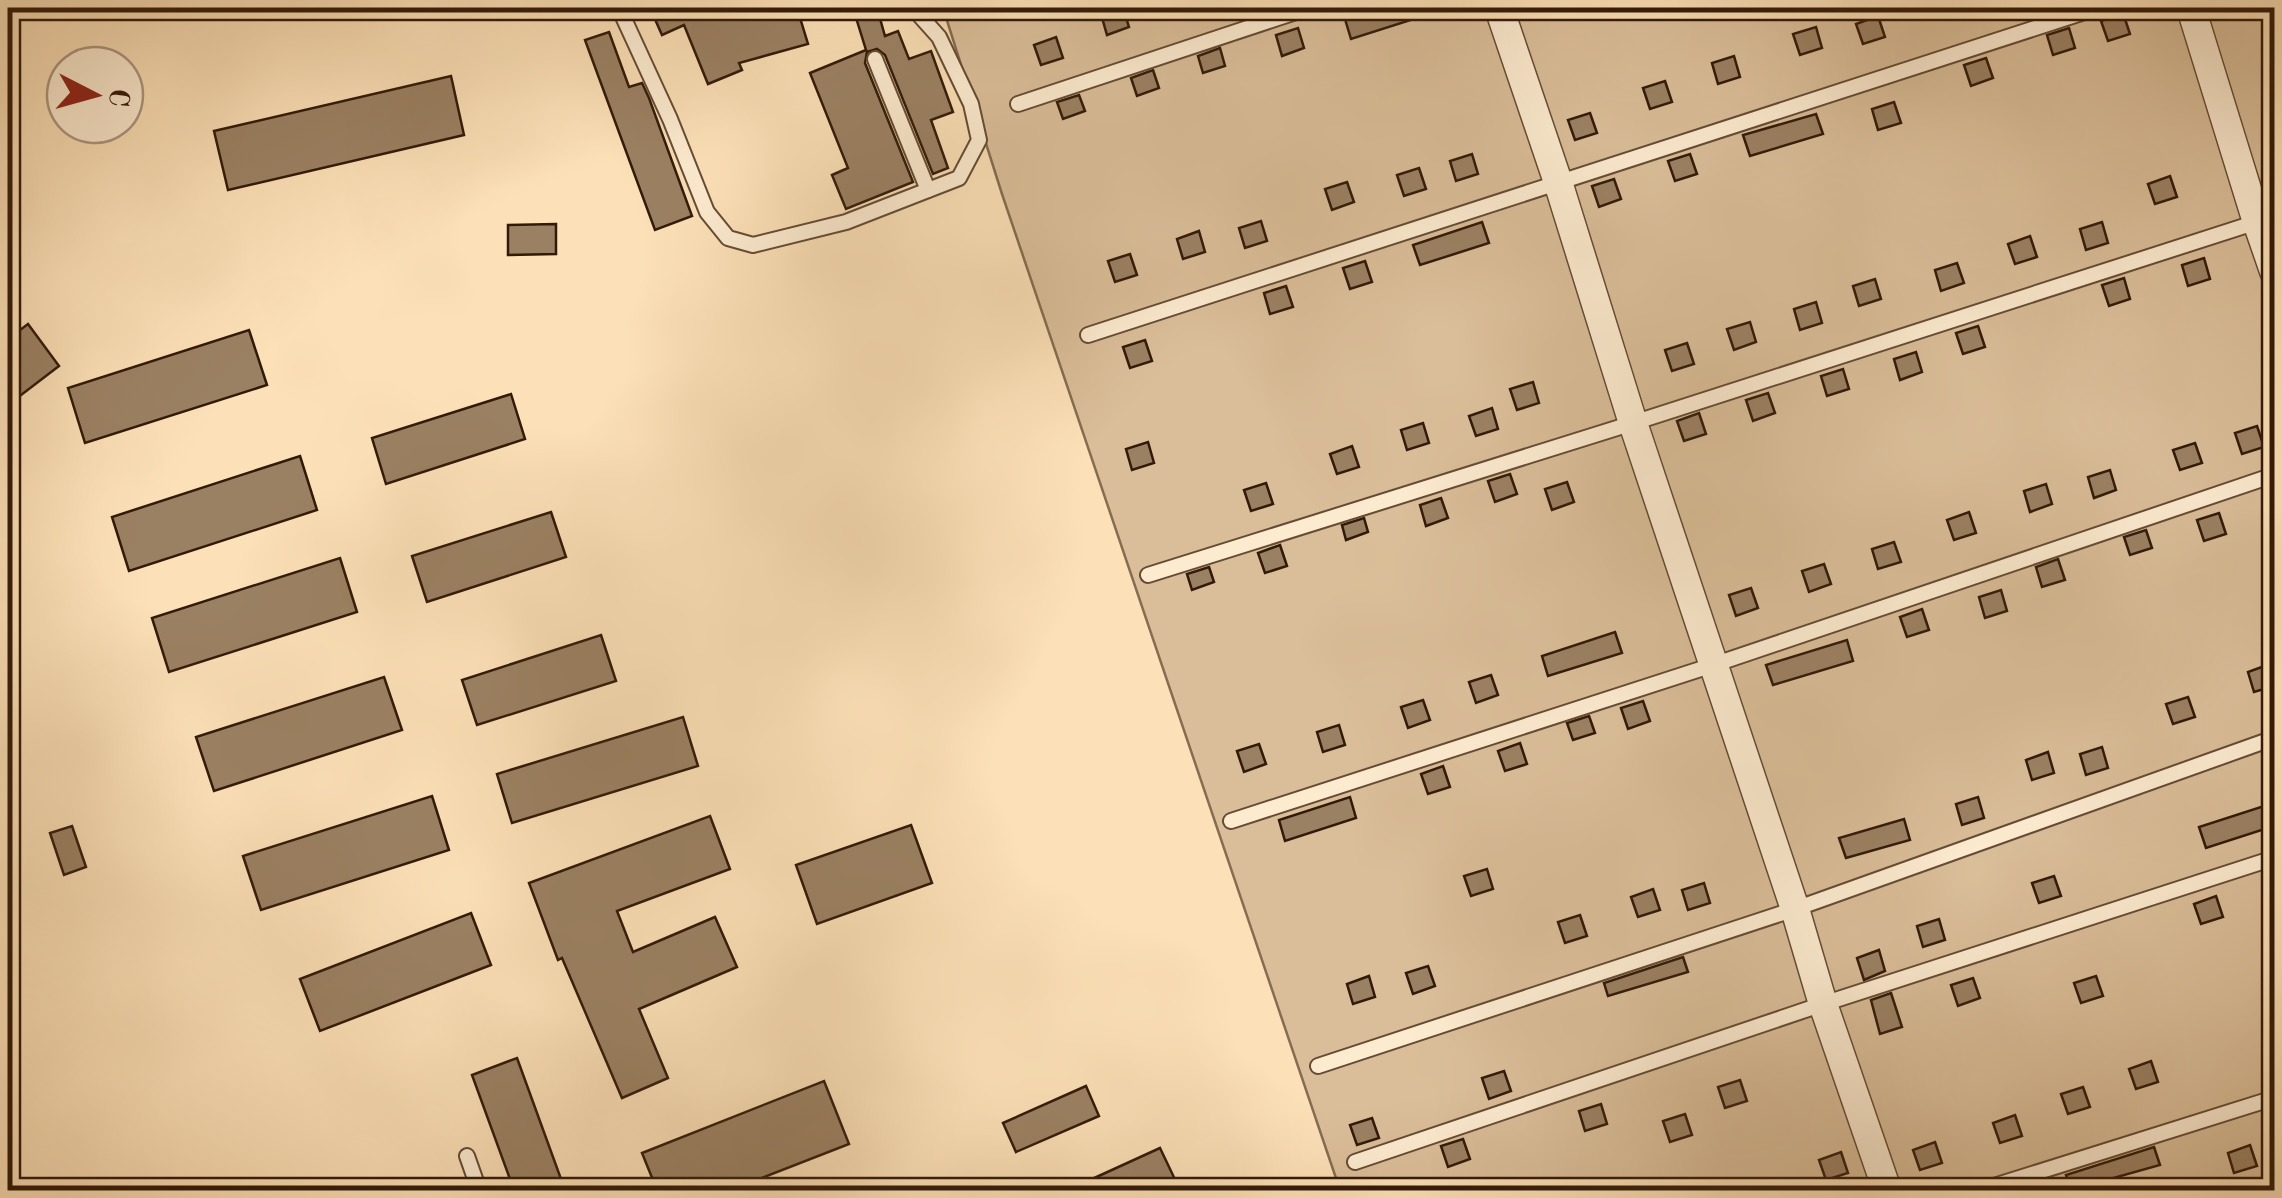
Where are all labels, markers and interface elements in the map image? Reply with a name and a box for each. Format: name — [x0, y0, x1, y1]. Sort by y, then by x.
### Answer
north arrow — [45, 45, 145, 145]
text: С — [102, 87, 133, 108]

